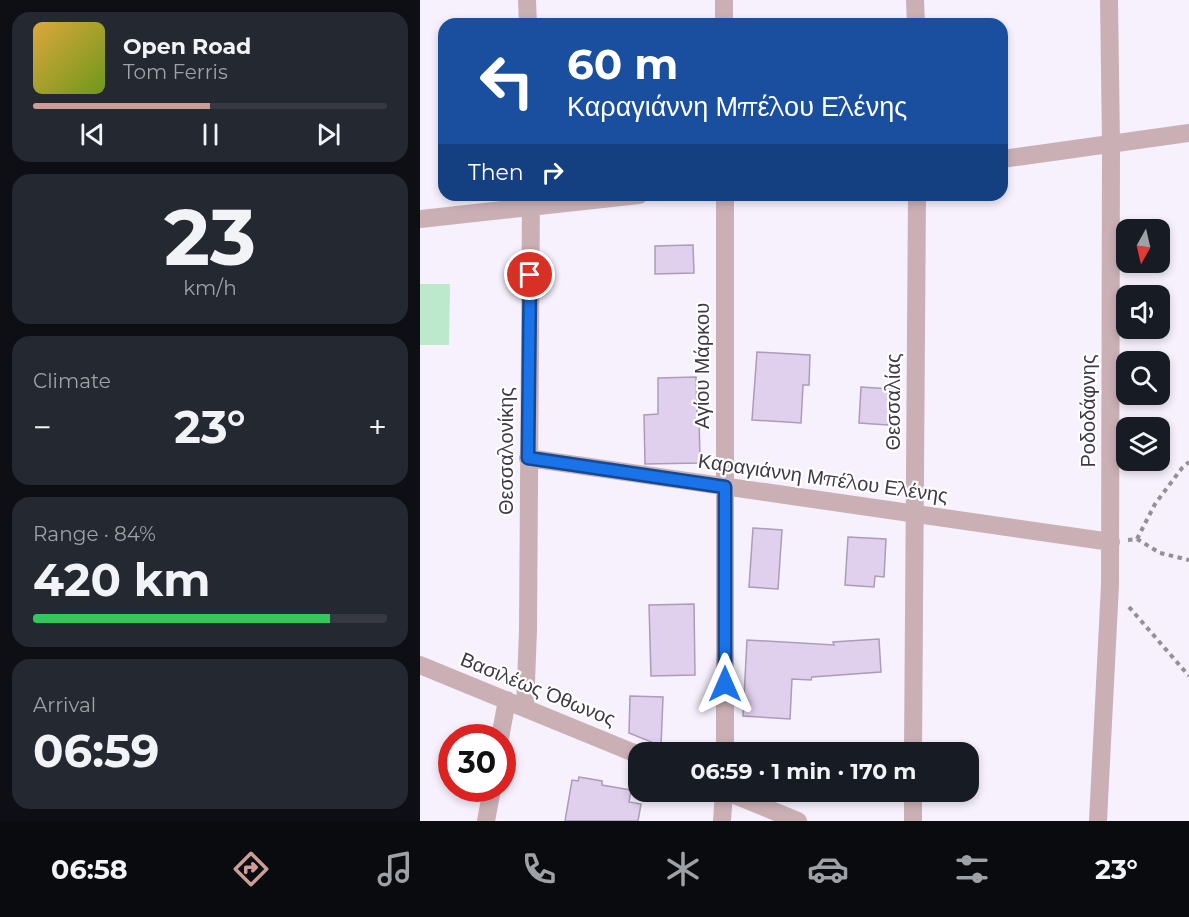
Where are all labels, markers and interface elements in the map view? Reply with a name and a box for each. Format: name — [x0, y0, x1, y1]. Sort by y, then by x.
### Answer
text: Open Road — [123, 33, 251, 60]
text: 60 m — [567, 38, 678, 90]
icon: left — [468, 42, 546, 120]
text: Tom Ferris — [123, 60, 228, 84]
text: Καραγιάννη Μπέλου Ελένης — [567, 90, 907, 123]
icon: previous — [76, 118, 109, 151]
icon: pause — [194, 118, 227, 151]
icon: next — [312, 118, 345, 151]
icon: right — [536, 156, 569, 189]
text: Then — [468, 159, 524, 186]
text: 23 — [164, 189, 256, 285]
north arrow — [1116, 219, 1170, 273]
map controls — [1116, 219, 1170, 471]
pin — [504, 249, 555, 300]
icon: arrive — [513, 258, 546, 291]
text: km/h — [183, 276, 237, 300]
button: sound — [1116, 285, 1170, 339]
street label: Αγίου Μάρκου — [690, 303, 714, 429]
button: search — [1116, 351, 1170, 405]
street label: Θεσσαλίας — [881, 353, 905, 451]
street label: Ροδοδάφνης — [1076, 354, 1100, 468]
text: Climate — [33, 369, 111, 393]
street label: Θεσσαλονίκης — [494, 387, 518, 515]
text: 23° — [174, 399, 246, 454]
text: − — [33, 407, 52, 447]
text: + — [368, 407, 387, 447]
button: layers — [1116, 417, 1170, 471]
street label: Καραγιάννη Μπέλου Ελένης — [697, 449, 950, 507]
text: Range · 84% — [33, 522, 156, 546]
text: 420 km — [33, 552, 210, 607]
street label: Βασιλέως Όθωνος — [457, 647, 619, 731]
position arrow — [693, 652, 757, 716]
text: Arrival — [33, 693, 96, 717]
text: 06:59 — [33, 723, 159, 778]
speed limit sign: 30 — [438, 724, 516, 802]
text: 06:59 · 1 min · 170 m — [691, 758, 916, 785]
icon: directions — [230, 848, 272, 890]
icon: music — [374, 848, 416, 890]
icon: phone — [518, 848, 560, 890]
icon: climate — [662, 848, 704, 890]
icon: car — [807, 848, 849, 890]
icon: filters — [951, 848, 993, 890]
text: 06:58 — [51, 853, 128, 886]
text: 23° — [1095, 853, 1138, 886]

